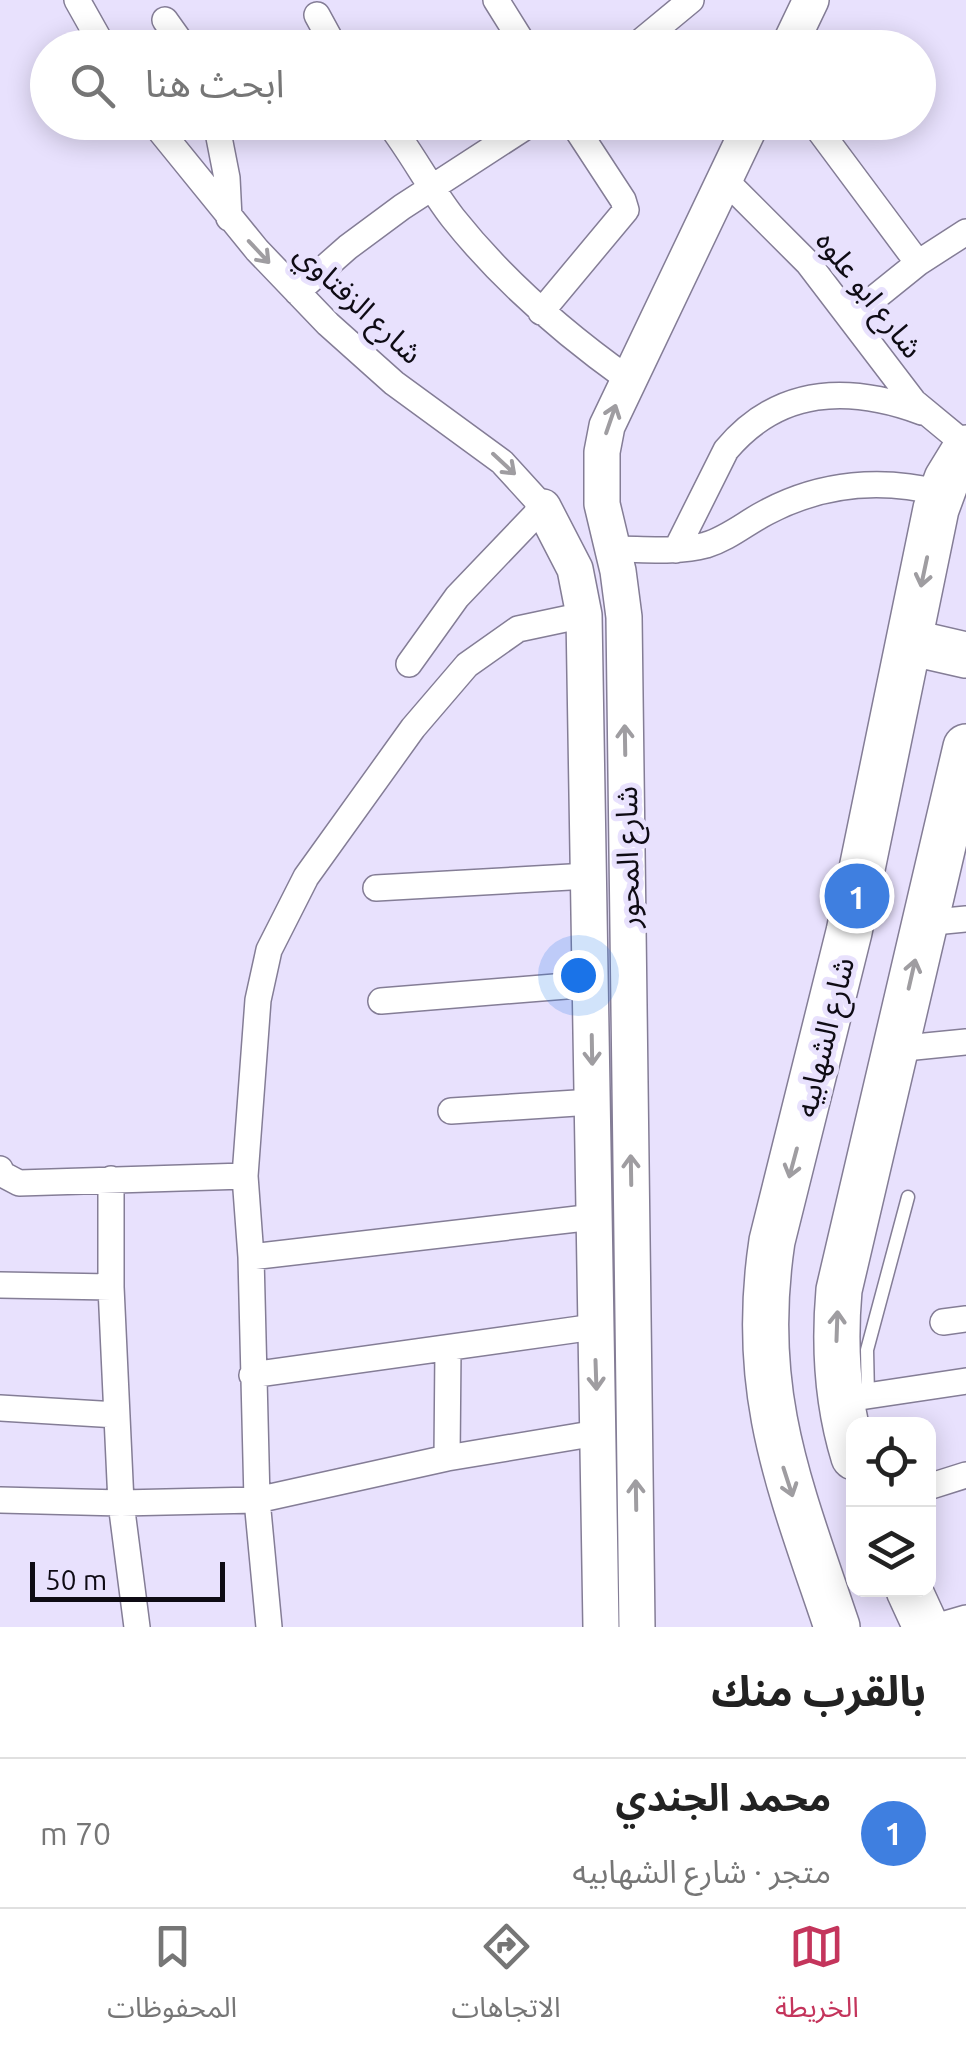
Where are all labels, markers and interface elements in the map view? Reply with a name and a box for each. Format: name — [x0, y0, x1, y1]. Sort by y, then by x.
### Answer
search box — [30, 30, 936, 140]
icon: search — [65, 58, 120, 113]
text: ابحث هنا — [145, 62, 285, 104]
street label: شارع ابو علوه — [805, 224, 930, 368]
street label: شارع الزفتاوي — [284, 236, 429, 375]
one-way arrow — [247, 239, 270, 264]
one-way arrow — [603, 404, 621, 435]
one-way arrow — [491, 452, 516, 475]
one-way arrow — [913, 555, 932, 587]
one-way arrow — [616, 724, 635, 756]
street label: شارع المحور — [609, 786, 651, 929]
pin: 1 — [824, 858, 890, 934]
your location — [553, 950, 604, 1001]
street label: شارع الشهابيه — [788, 954, 866, 1122]
one-way arrow — [904, 959, 922, 991]
one-way arrow — [582, 1034, 602, 1066]
one-way arrow — [782, 1147, 801, 1178]
one-way arrow — [622, 1154, 640, 1186]
one-way arrow — [828, 1310, 847, 1342]
one-way arrow — [586, 1359, 605, 1391]
map controls — [846, 1417, 936, 1597]
button: locate — [846, 1417, 936, 1507]
one-way arrow — [781, 1465, 799, 1497]
one-way arrow — [626, 1479, 645, 1511]
button: layers — [846, 1507, 936, 1597]
scale bar — [30, 1557, 225, 1602]
text: 50 m — [45, 1564, 107, 1595]
text: بالقرب منك — [711, 1667, 926, 1714]
text: محمد الجندي — [616, 1776, 831, 1818]
text: 70 m — [40, 1815, 111, 1851]
text: 1 — [884, 1815, 903, 1851]
text: متجر · شارع الشهابيه — [572, 1853, 831, 1889]
tab: المحفوظات — [107, 1919, 237, 2038]
tab: الاتجاهات — [451, 1919, 561, 2038]
tab: الخريطة — [775, 1919, 859, 2038]

